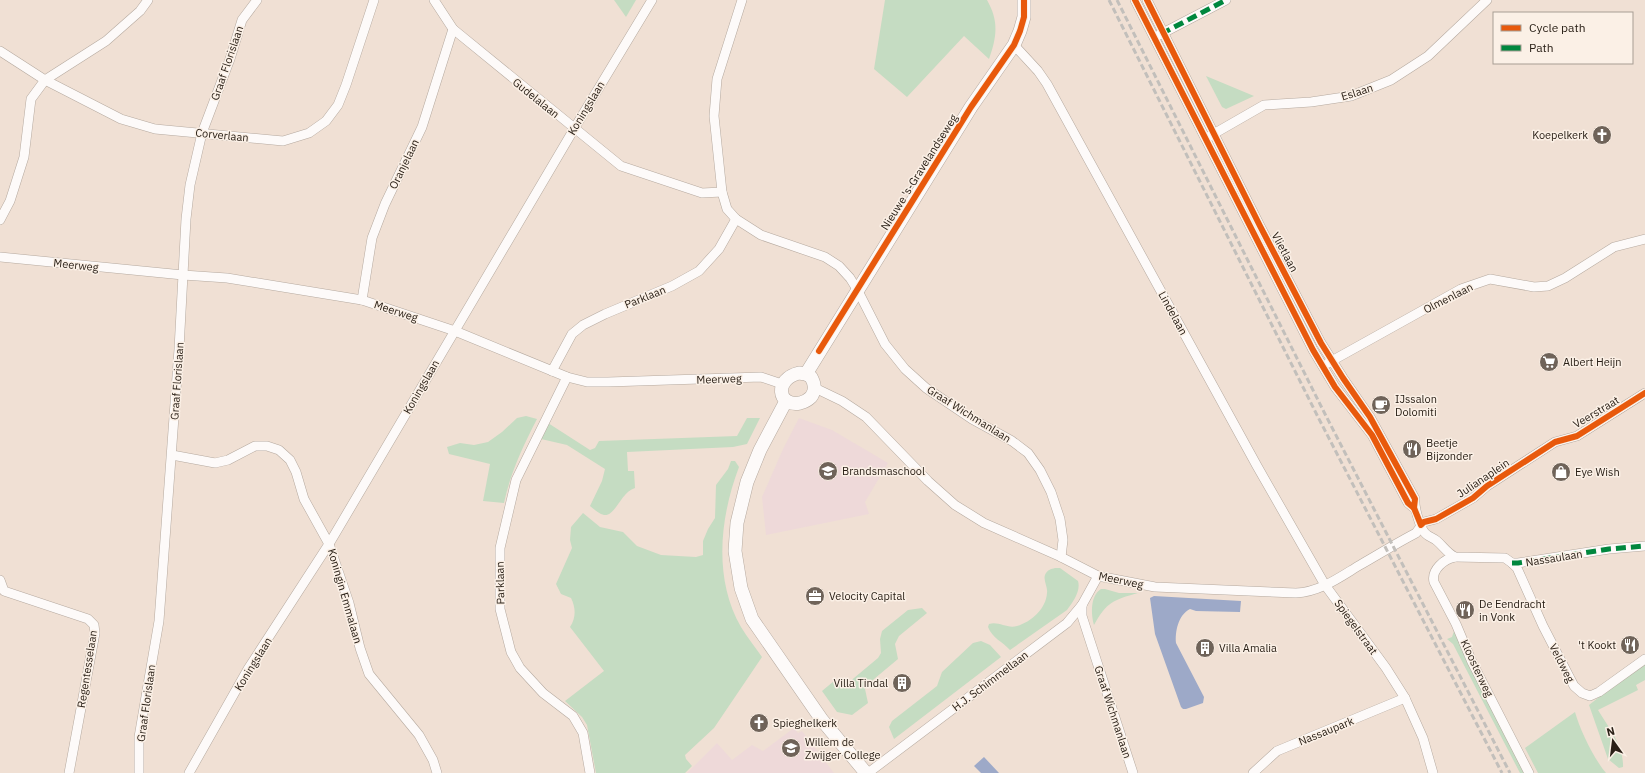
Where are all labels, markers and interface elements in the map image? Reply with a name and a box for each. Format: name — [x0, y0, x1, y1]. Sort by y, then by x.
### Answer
legend — [1493, 12, 1633, 64]
text: Cycle path — [1529, 20, 1586, 35]
street label: Graaf Florislaan — [208, 24, 246, 102]
text: Path — [1529, 40, 1554, 55]
street label: Gudelalaan — [510, 75, 562, 121]
street label: Koningslaan — [564, 79, 608, 137]
street label: Eslaan — [1339, 81, 1375, 103]
street label: Nieuwe 's-Gravelandseweg — [878, 111, 961, 233]
church icon: Koepelkerk — [1591, 124, 1613, 146]
street label: Corverlaan — [195, 125, 249, 145]
place label: Koepelkerk — [1532, 128, 1588, 142]
street label: Oranjelaan — [386, 137, 422, 191]
street label: Vlietlaan — [1269, 230, 1301, 274]
street label: Meerweg — [53, 256, 99, 274]
street label: Olmenlaan — [1421, 280, 1475, 316]
street label: Parklaan — [622, 282, 668, 312]
street label: Lindelaan — [1155, 289, 1191, 337]
street label: Meerweg — [372, 297, 420, 325]
street label: Graaf Florislaan — [167, 342, 187, 420]
supermarket icon: Albert Heijn — [1538, 351, 1560, 373]
place label: Albert Heijn — [1563, 355, 1622, 369]
street label: Koningslaan — [400, 357, 442, 417]
street label: Meerweg — [696, 371, 742, 387]
street label: Graaf Wichmanlaan — [924, 382, 1014, 446]
place label: IJssalon Dolomiti — [1395, 392, 1437, 419]
street label: Veerstraat — [1570, 393, 1622, 431]
cafe icon: IJssalon Dolomiti — [1370, 394, 1392, 416]
place label: Beetje Bijzonder — [1426, 436, 1473, 463]
restaurant icon: Beetje Bijzonder — [1401, 438, 1423, 460]
street label: Julianaplein — [1454, 455, 1512, 501]
school or university icon: Brandsmaschool — [817, 460, 839, 482]
shop icon: Eye Wish — [1550, 461, 1572, 483]
place label: Brandsmaschool — [842, 464, 925, 478]
place label: Eye Wish — [1575, 465, 1620, 479]
street label: Koningin Emmalaan — [325, 547, 365, 645]
street label: Nassaulaan — [1525, 547, 1583, 569]
street label: Parklaan — [493, 561, 507, 605]
street label: Meerweg — [1097, 568, 1145, 592]
office icon: Velocity Capital — [804, 585, 826, 607]
place label: Velocity Capital — [829, 589, 905, 603]
street label: Spiegelstraat — [1331, 597, 1381, 658]
place label: De Eendracht in Vonk — [1479, 597, 1546, 624]
restaurant icon: De Eendracht in Vonk — [1454, 599, 1476, 621]
street label: Regentesselaan — [74, 629, 100, 709]
restaurant icon: 't Kookt — [1619, 634, 1641, 656]
street label: Koningslaan — [231, 635, 275, 693]
building icon: Villa Amalia — [1194, 637, 1216, 659]
street label: Kloosterweg — [1458, 637, 1496, 699]
place label: 't Kookt — [1578, 638, 1616, 652]
place label: Villa Amalia — [1219, 641, 1277, 655]
street label: Veldweg — [1546, 641, 1578, 685]
street label: H.J. Schimmellaan — [949, 648, 1031, 714]
street label: Graaf Florislaan — [134, 663, 158, 743]
street label: Graaf Wichmanlaan — [1091, 664, 1135, 760]
building icon: Villa Tindal — [891, 672, 913, 694]
place label: Villa Tindal — [834, 676, 888, 690]
church icon: Spieghelkerk — [748, 712, 770, 734]
street label: Nassaupark — [1296, 713, 1356, 748]
place label: Spieghelkerk — [773, 716, 837, 730]
north arrow — [1593, 721, 1633, 761]
text: N — [1605, 724, 1616, 739]
place label: Willem de Zwijger College — [805, 735, 880, 762]
school or university icon: Willem de Zwijger College — [780, 737, 802, 759]

